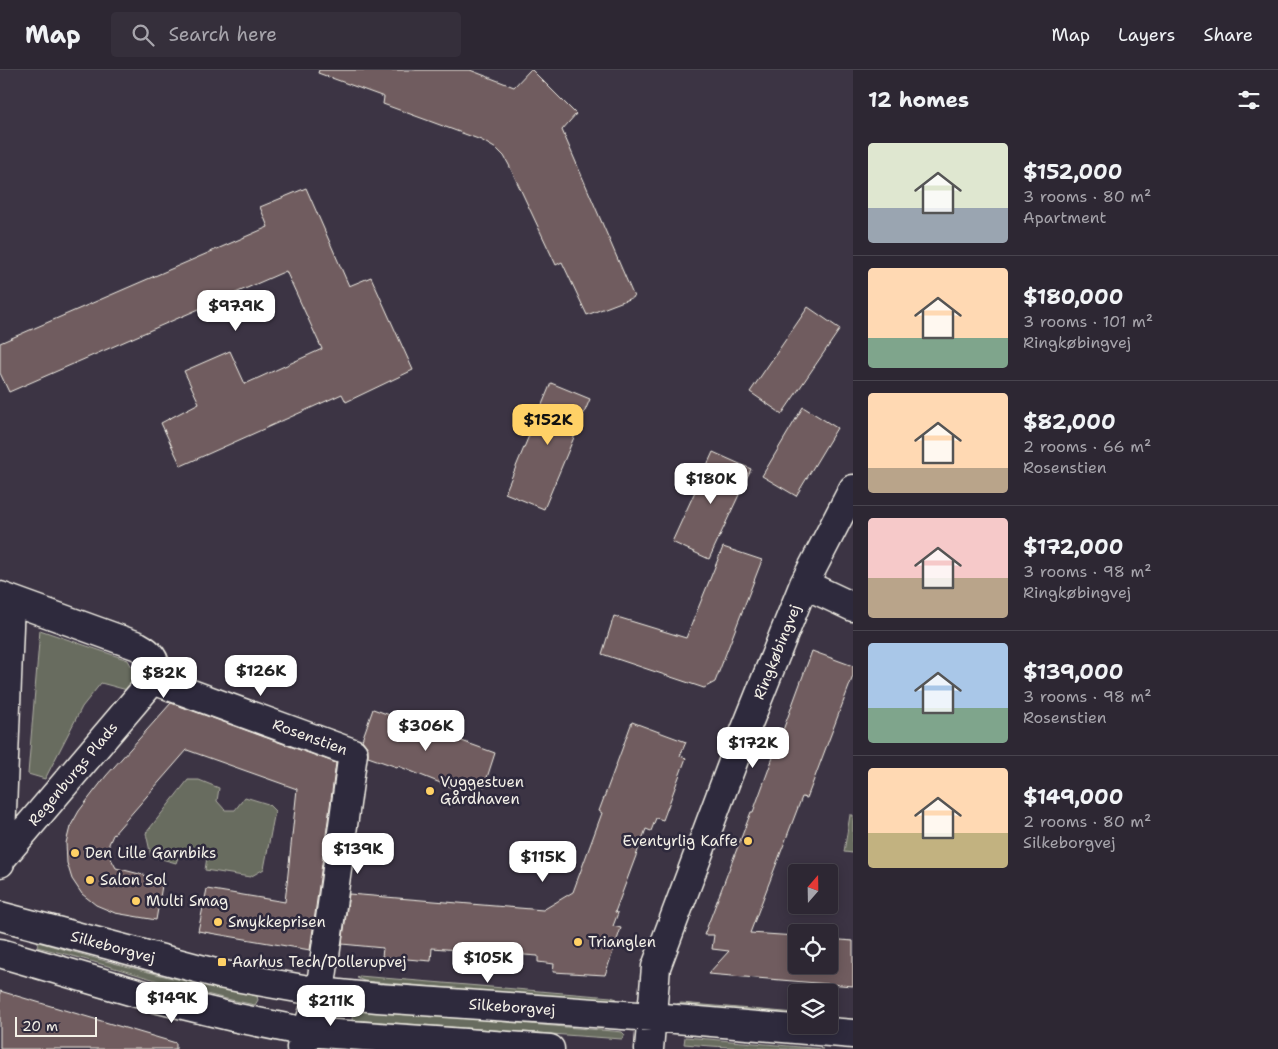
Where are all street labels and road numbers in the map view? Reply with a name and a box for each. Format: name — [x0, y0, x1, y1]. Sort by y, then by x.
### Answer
street label: Ringkøbingvej — [749, 601, 805, 703]
street label: Rosenstien — [270, 714, 350, 760]
street label: Regenburgs Plads — [24, 718, 122, 830]
street label: Silkeborgvej — [69, 926, 157, 968]
street label: Silkeborgvej — [468, 994, 556, 1020]

